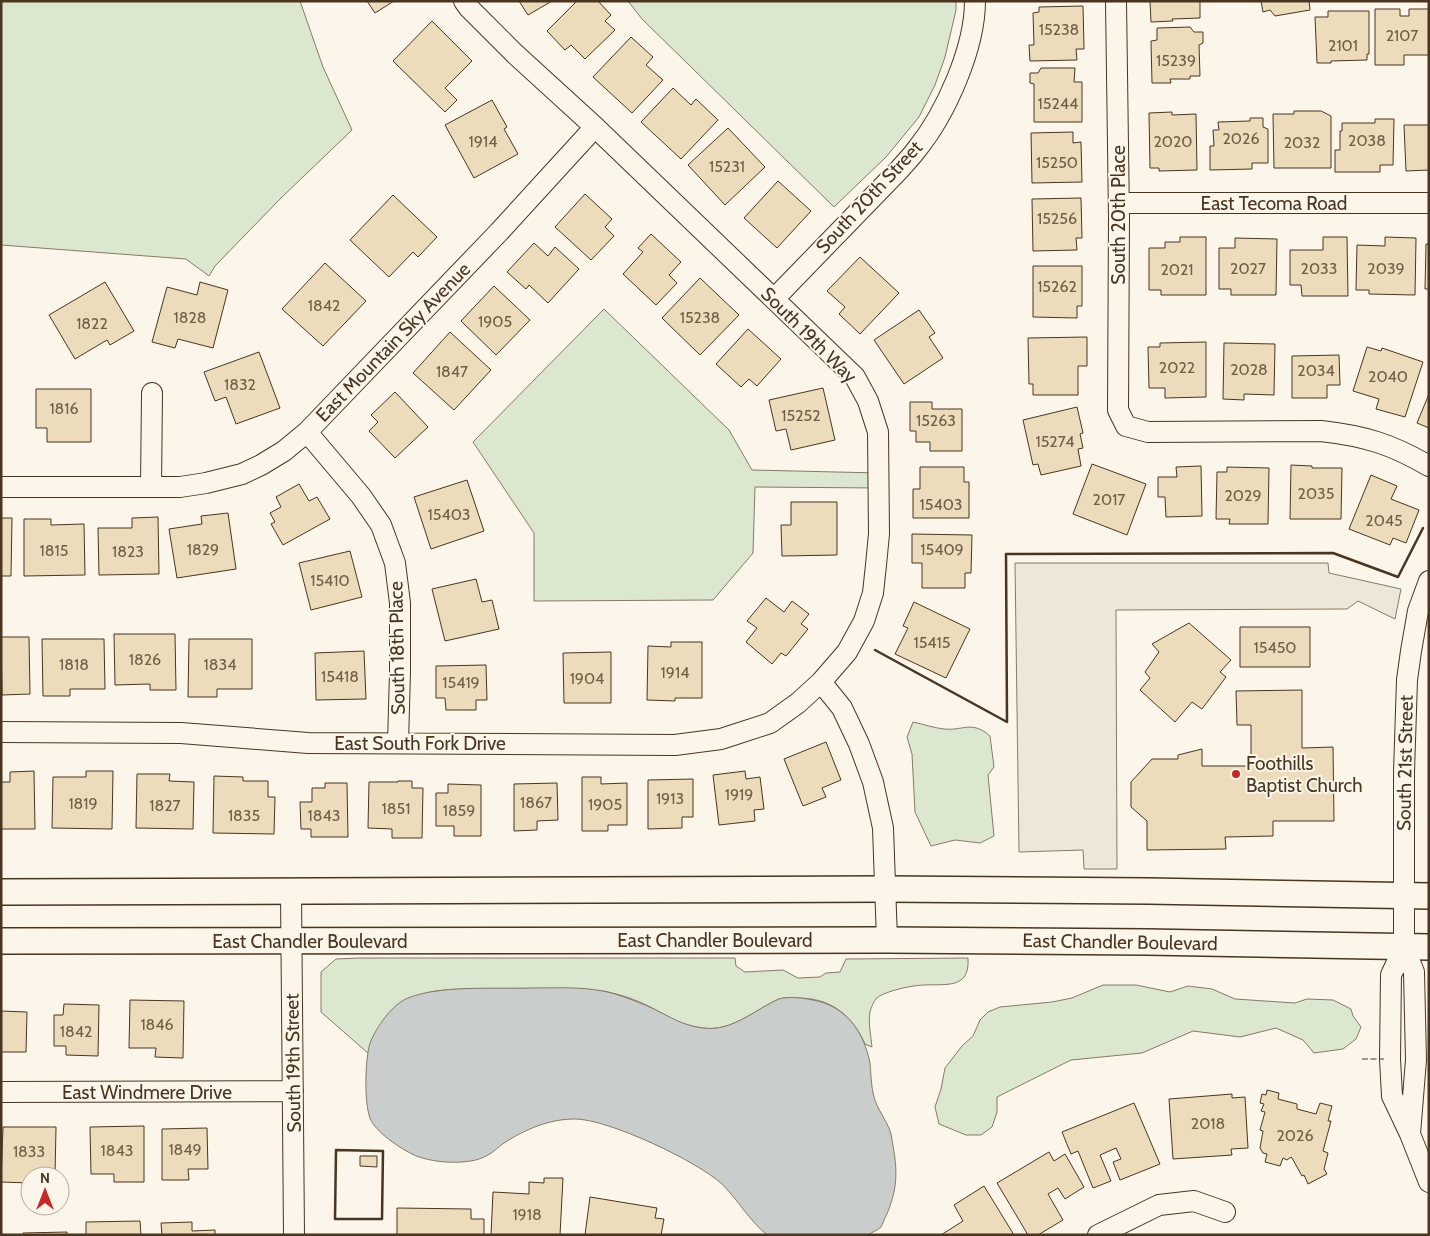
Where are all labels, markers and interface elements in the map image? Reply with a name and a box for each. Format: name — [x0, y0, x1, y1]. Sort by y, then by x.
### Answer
house number: 15238 — [1039, 20, 1079, 39]
house number: 2107 — [1386, 26, 1418, 45]
house number: 2101 — [1328, 36, 1358, 55]
house number: 15239 — [1156, 51, 1196, 70]
house number: 15244 — [1038, 94, 1078, 113]
house number: 2026 — [1222, 129, 1260, 148]
house number: 2038 — [1348, 131, 1386, 150]
house number: 1914 — [469, 132, 497, 151]
house number: 2020 — [1153, 132, 1193, 151]
house number: 2032 — [1284, 133, 1320, 152]
street label: South 20th Street — [811, 136, 927, 258]
street label: South 20th Place — [1107, 145, 1130, 285]
house number: 15250 — [1036, 153, 1078, 172]
house number: 15231 — [709, 157, 745, 176]
street label: East Tecoma Road — [1201, 192, 1347, 215]
house number: 15256 — [1037, 209, 1077, 228]
street label: East Mountain Sky Avenue — [311, 257, 475, 426]
house number: 2027 — [1230, 259, 1266, 278]
house number: 2033 — [1301, 259, 1337, 278]
house number: 2039 — [1367, 259, 1405, 278]
house number: 2021 — [1160, 260, 1194, 279]
house number: 15262 — [1037, 277, 1077, 296]
street label: South 19th Way — [756, 282, 862, 388]
house number: 1842 — [308, 296, 340, 315]
house number: 1828 — [174, 308, 207, 327]
house number: 15238 — [680, 308, 720, 327]
house number: 1905 — [478, 312, 512, 331]
house number: 1822 — [76, 314, 108, 333]
house number: 2022 — [1159, 358, 1195, 377]
house number: 2028 — [1230, 360, 1268, 379]
house number: 2034 — [1297, 361, 1335, 380]
house number: 1847 — [436, 362, 468, 381]
house number: 2040 — [1368, 367, 1408, 386]
house number: 1832 — [224, 375, 256, 394]
house number: 1816 — [49, 399, 79, 418]
house number: 15252 — [781, 406, 821, 425]
house number: 15263 — [916, 411, 956, 430]
house number: 15274 — [1036, 432, 1075, 451]
house number: 2035 — [1298, 484, 1334, 503]
house number: 2029 — [1224, 486, 1262, 505]
house number: 2017 — [1093, 490, 1125, 509]
house number: 15403 — [920, 495, 962, 514]
house number: 15403 — [428, 505, 470, 524]
house number: 2045 — [1365, 511, 1403, 530]
house number: 1829 — [187, 540, 219, 559]
house number: 15409 — [920, 540, 964, 559]
house number: 1815 — [40, 541, 68, 560]
house number: 1823 — [112, 542, 144, 561]
house number: 15410 — [310, 571, 350, 590]
street label: South 18th Place — [384, 581, 410, 715]
house number: 15415 — [914, 633, 951, 652]
house number: 15450 — [1254, 638, 1296, 657]
house number: 1826 — [129, 650, 161, 669]
house number: 1818 — [59, 655, 89, 674]
house number: 1834 — [204, 655, 236, 674]
house number: 1914 — [661, 663, 689, 682]
house number: 15418 — [321, 667, 359, 686]
house number: 1904 — [570, 669, 604, 688]
house number: 15419 — [442, 673, 480, 692]
street label: South 21st Street — [1392, 694, 1418, 831]
street label: East South Fork Drive — [334, 732, 506, 755]
place label: Foothills Baptist Church — [1246, 752, 1363, 797]
marker: Foothills Baptist Church — [1230, 768, 1242, 780]
house number: 1919 — [725, 785, 753, 804]
house number: 1913 — [656, 789, 684, 808]
house number: 1867 — [520, 793, 552, 812]
house number: 1819 — [68, 794, 98, 813]
house number: 1905 — [588, 795, 622, 814]
house number: 1827 — [149, 796, 181, 815]
house number: 1851 — [382, 799, 410, 818]
house number: 1859 — [443, 801, 475, 820]
house number: 1835 — [228, 806, 260, 825]
house number: 1843 — [308, 806, 340, 825]
street label: East Chandler Boulevard — [617, 929, 813, 952]
street label: East Chandler Boulevard — [1022, 929, 1218, 955]
street label: East Chandler Boulevard — [212, 930, 408, 953]
street label: South 19th Street — [280, 993, 306, 1133]
house number: 1846 — [140, 1015, 174, 1034]
house number: 1842 — [60, 1022, 92, 1041]
street label: East Windmere Drive — [62, 1081, 232, 1104]
house number: 2018 — [1191, 1114, 1225, 1133]
house number: 2026 — [1276, 1126, 1314, 1145]
house number: 1849 — [168, 1140, 202, 1159]
house number: 1843 — [101, 1141, 133, 1160]
house number: 1833 — [13, 1142, 45, 1161]
north arrow — [20, 1166, 70, 1216]
text: N — [40, 1169, 50, 1187]
house number: 1918 — [512, 1205, 542, 1224]

